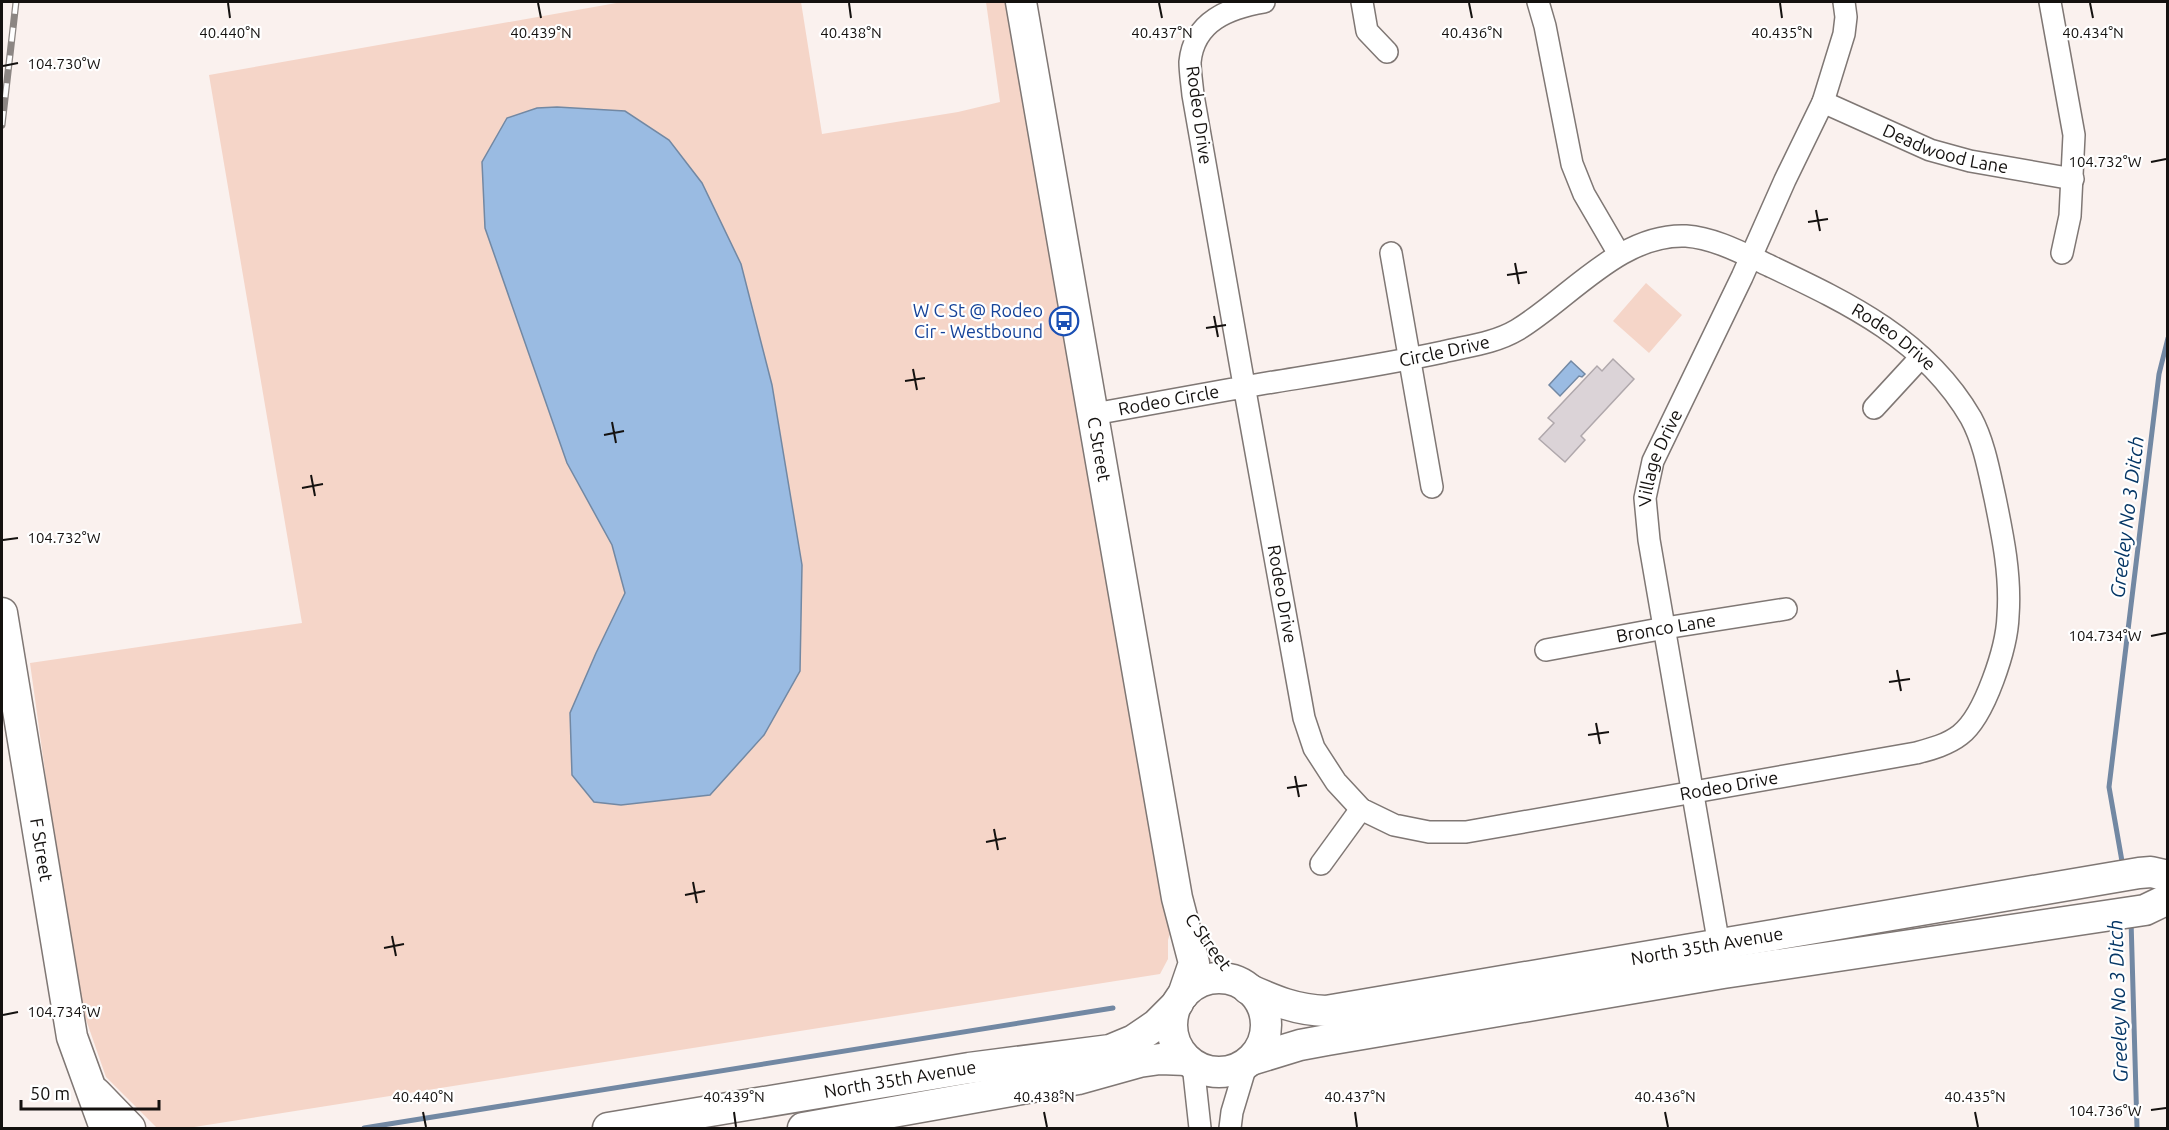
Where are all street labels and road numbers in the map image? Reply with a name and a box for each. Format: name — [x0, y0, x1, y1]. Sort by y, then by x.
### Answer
street label: Rodeo Drive — [1183, 64, 1217, 165]
street label: Deadwood Lane — [1880, 119, 2010, 177]
street label: Rodeo Drive — [1849, 299, 1940, 374]
street label: Circle Drive — [1397, 331, 1492, 370]
street label: Rodeo Circle — [1117, 381, 1221, 418]
street label: Village Drive — [1634, 406, 1685, 507]
street label: C Street — [1084, 415, 1115, 483]
street label: Rodeo Drive — [1265, 543, 1301, 645]
street label: Bronco Lane — [1614, 609, 1717, 646]
street label: Rodeo Drive — [1678, 767, 1780, 803]
street label: F Street — [27, 816, 57, 883]
street label: C Street — [1181, 909, 1236, 974]
street label: North 35th Avenue — [1629, 923, 1784, 968]
street label: North 35th Avenue — [822, 1056, 977, 1101]

